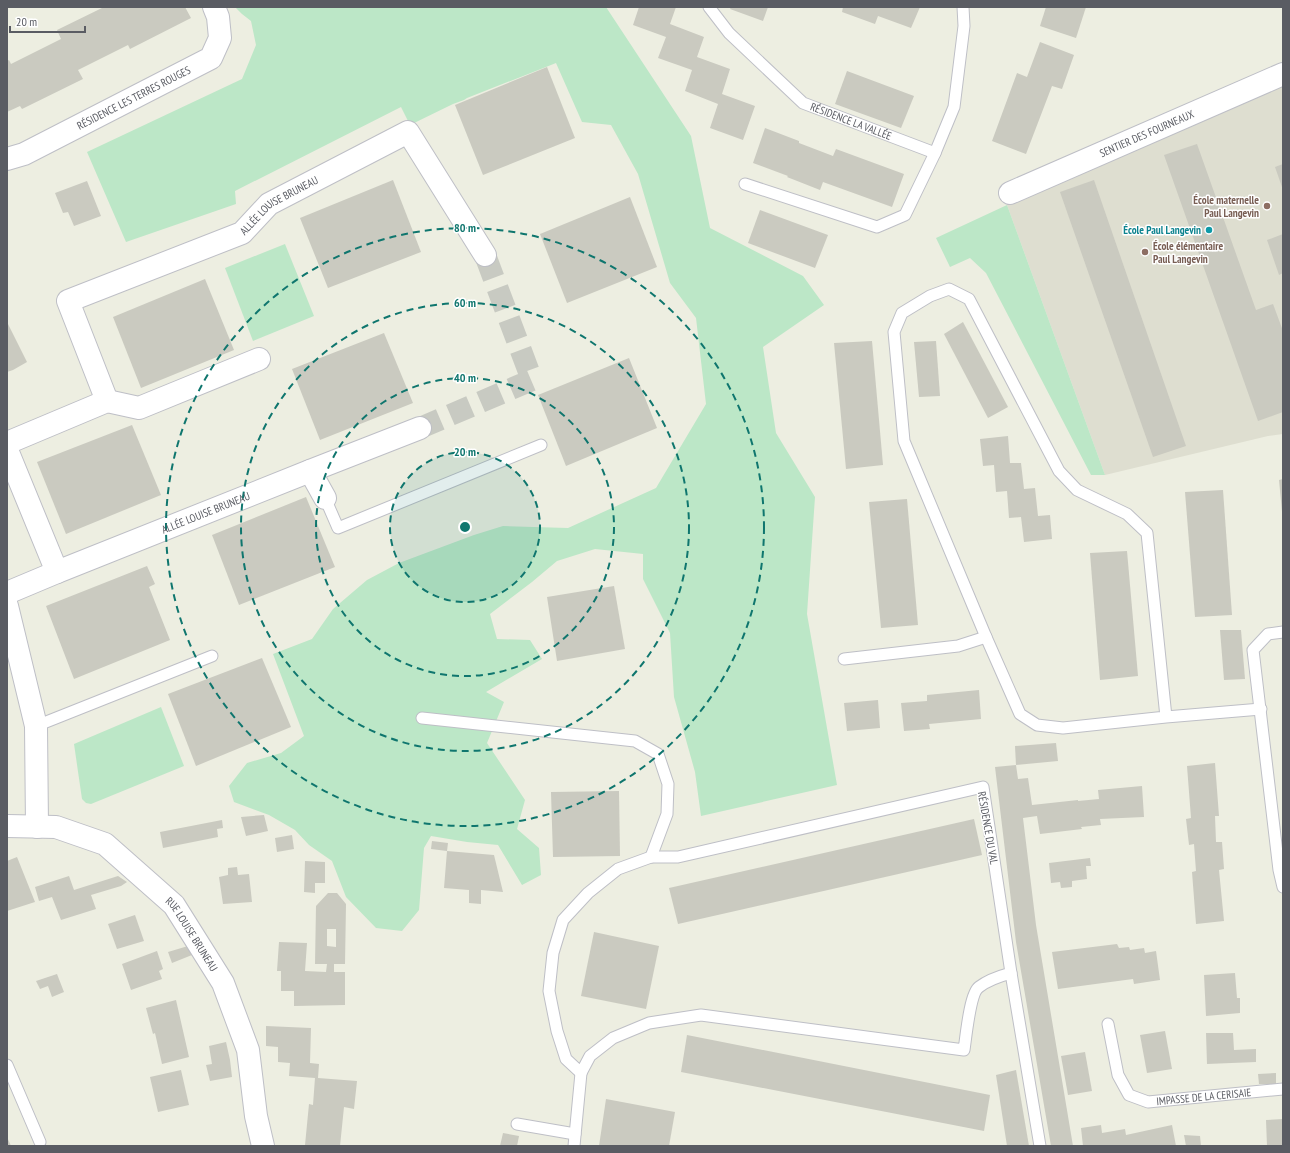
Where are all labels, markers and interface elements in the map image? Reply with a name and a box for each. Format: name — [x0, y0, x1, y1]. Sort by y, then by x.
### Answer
scale bar — [10, 8, 85, 34]
text: 20 m — [16, 14, 37, 29]
street label: RÉSIDENCE LES TERRES ROUGES — [75, 63, 193, 133]
street label: RÉSIDENCE LA VALLÉE — [808, 99, 894, 143]
street label: SENTIER DES FOURNEAUX — [1097, 107, 1196, 160]
street label: ALLÉE LOUISE BRUNEAU — [237, 173, 321, 238]
place label: École maternelle Paul Langevin — [1193, 193, 1259, 220]
marker: École maternelle Paul Langevin — [1262, 201, 1272, 211]
text: 80 m — [454, 220, 476, 235]
place label: École Paul Langevin — [1123, 223, 1201, 237]
marker: École Paul Langevin — [1204, 225, 1214, 235]
place label: École élémentaire Paul Langevin — [1153, 239, 1223, 266]
marker: École élémentaire Paul Langevin — [1140, 247, 1150, 257]
text: 60 m — [454, 295, 476, 310]
text: 40 m — [454, 370, 476, 385]
text: 20 m — [454, 444, 476, 459]
street label: ALLÉE LOUISE BRUNEAU — [159, 489, 252, 537]
centre of rings — [458, 520, 472, 534]
street label: RÉSIDENCE DU VAL — [975, 790, 1001, 866]
street label: RUE LOUISE BRUNEAU — [163, 894, 221, 974]
street label: IMPASSE DE LA CERISAIE — [1156, 1085, 1252, 1108]

